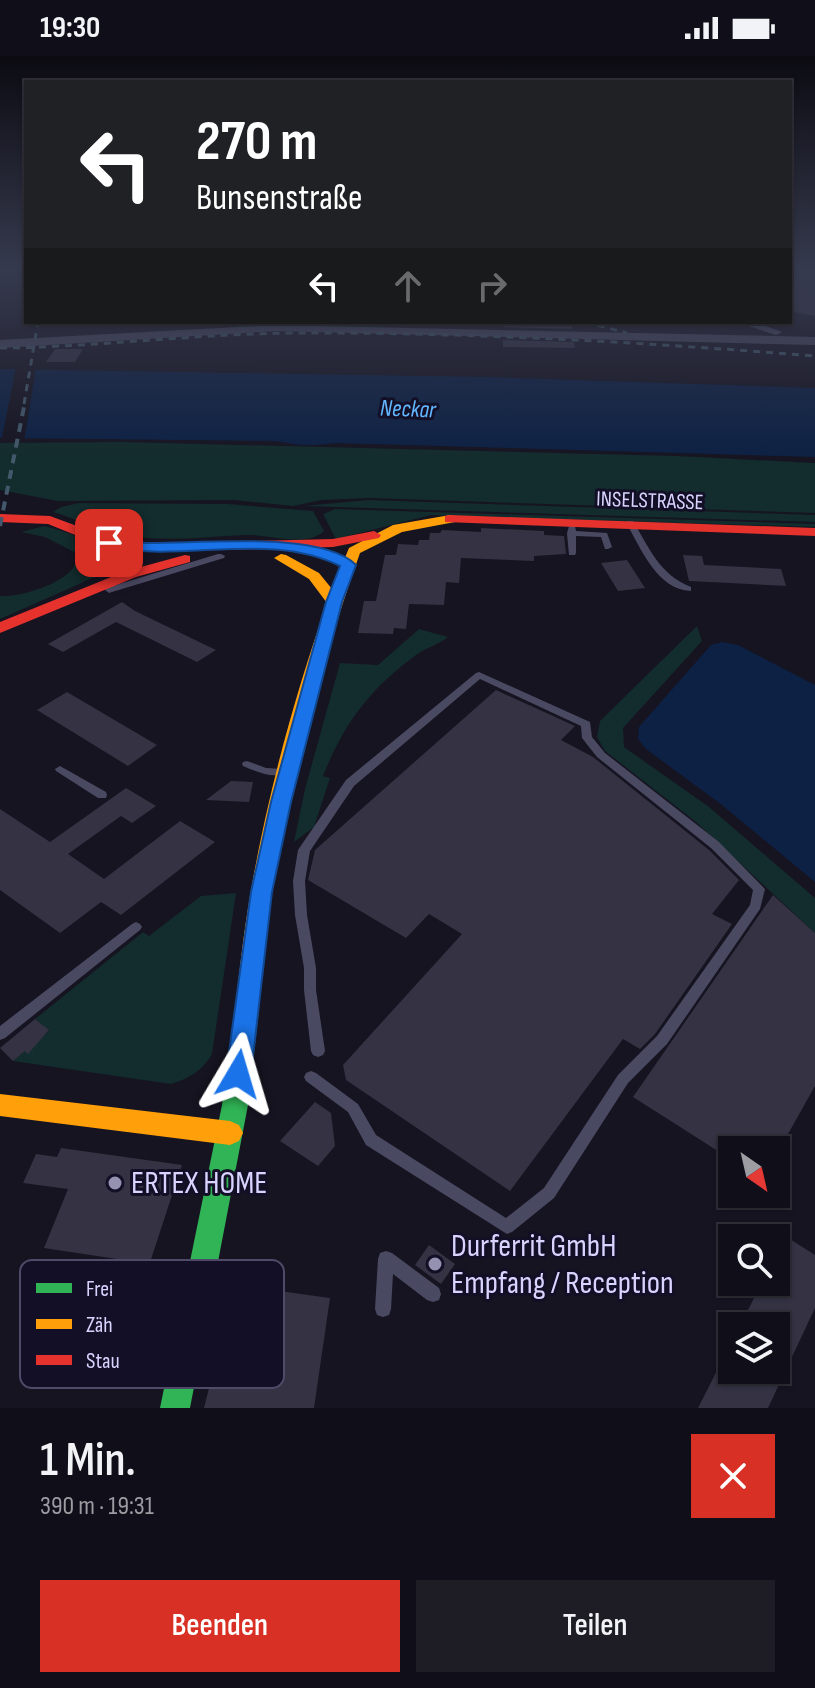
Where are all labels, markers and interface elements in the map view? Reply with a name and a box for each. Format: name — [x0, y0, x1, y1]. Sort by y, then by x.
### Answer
text: 19:30 — [40, 10, 100, 46]
text: 270 m — [196, 109, 317, 176]
icon: left — [64, 112, 168, 216]
text: Bunsenstraße — [196, 177, 362, 220]
icon: left — [302, 264, 346, 308]
icon: ahead — [386, 264, 430, 308]
icon: right — [470, 264, 514, 308]
water label: Neckar — [380, 394, 438, 425]
street label: INSELSTRASSE — [596, 486, 704, 516]
pin — [75, 509, 143, 577]
icon: arrive — [87, 521, 131, 565]
position arrow — [196, 1032, 280, 1116]
north arrow — [718, 1136, 790, 1208]
map controls — [718, 1136, 790, 1384]
place label: ERTEX HOME — [131, 1164, 268, 1203]
marker: ERTEX HOME — [106, 1174, 124, 1192]
button: search — [718, 1224, 790, 1296]
place label: Durferrit GmbH Empfang / Reception — [451, 1227, 674, 1303]
marker: Durferrit GmbH Empfang / Reception — [426, 1255, 444, 1273]
legend — [20, 1260, 284, 1388]
text: Frei — [86, 1276, 113, 1303]
text: Zäh — [86, 1312, 113, 1339]
button: layers — [718, 1312, 790, 1384]
text: Stau — [86, 1348, 120, 1375]
text: 1 Min. — [40, 1432, 136, 1489]
button: close — [691, 1434, 775, 1518]
text: 390 m · 19:31 — [40, 1491, 154, 1522]
button: Beenden — [40, 1580, 400, 1672]
button: Teilen — [416, 1580, 775, 1672]

